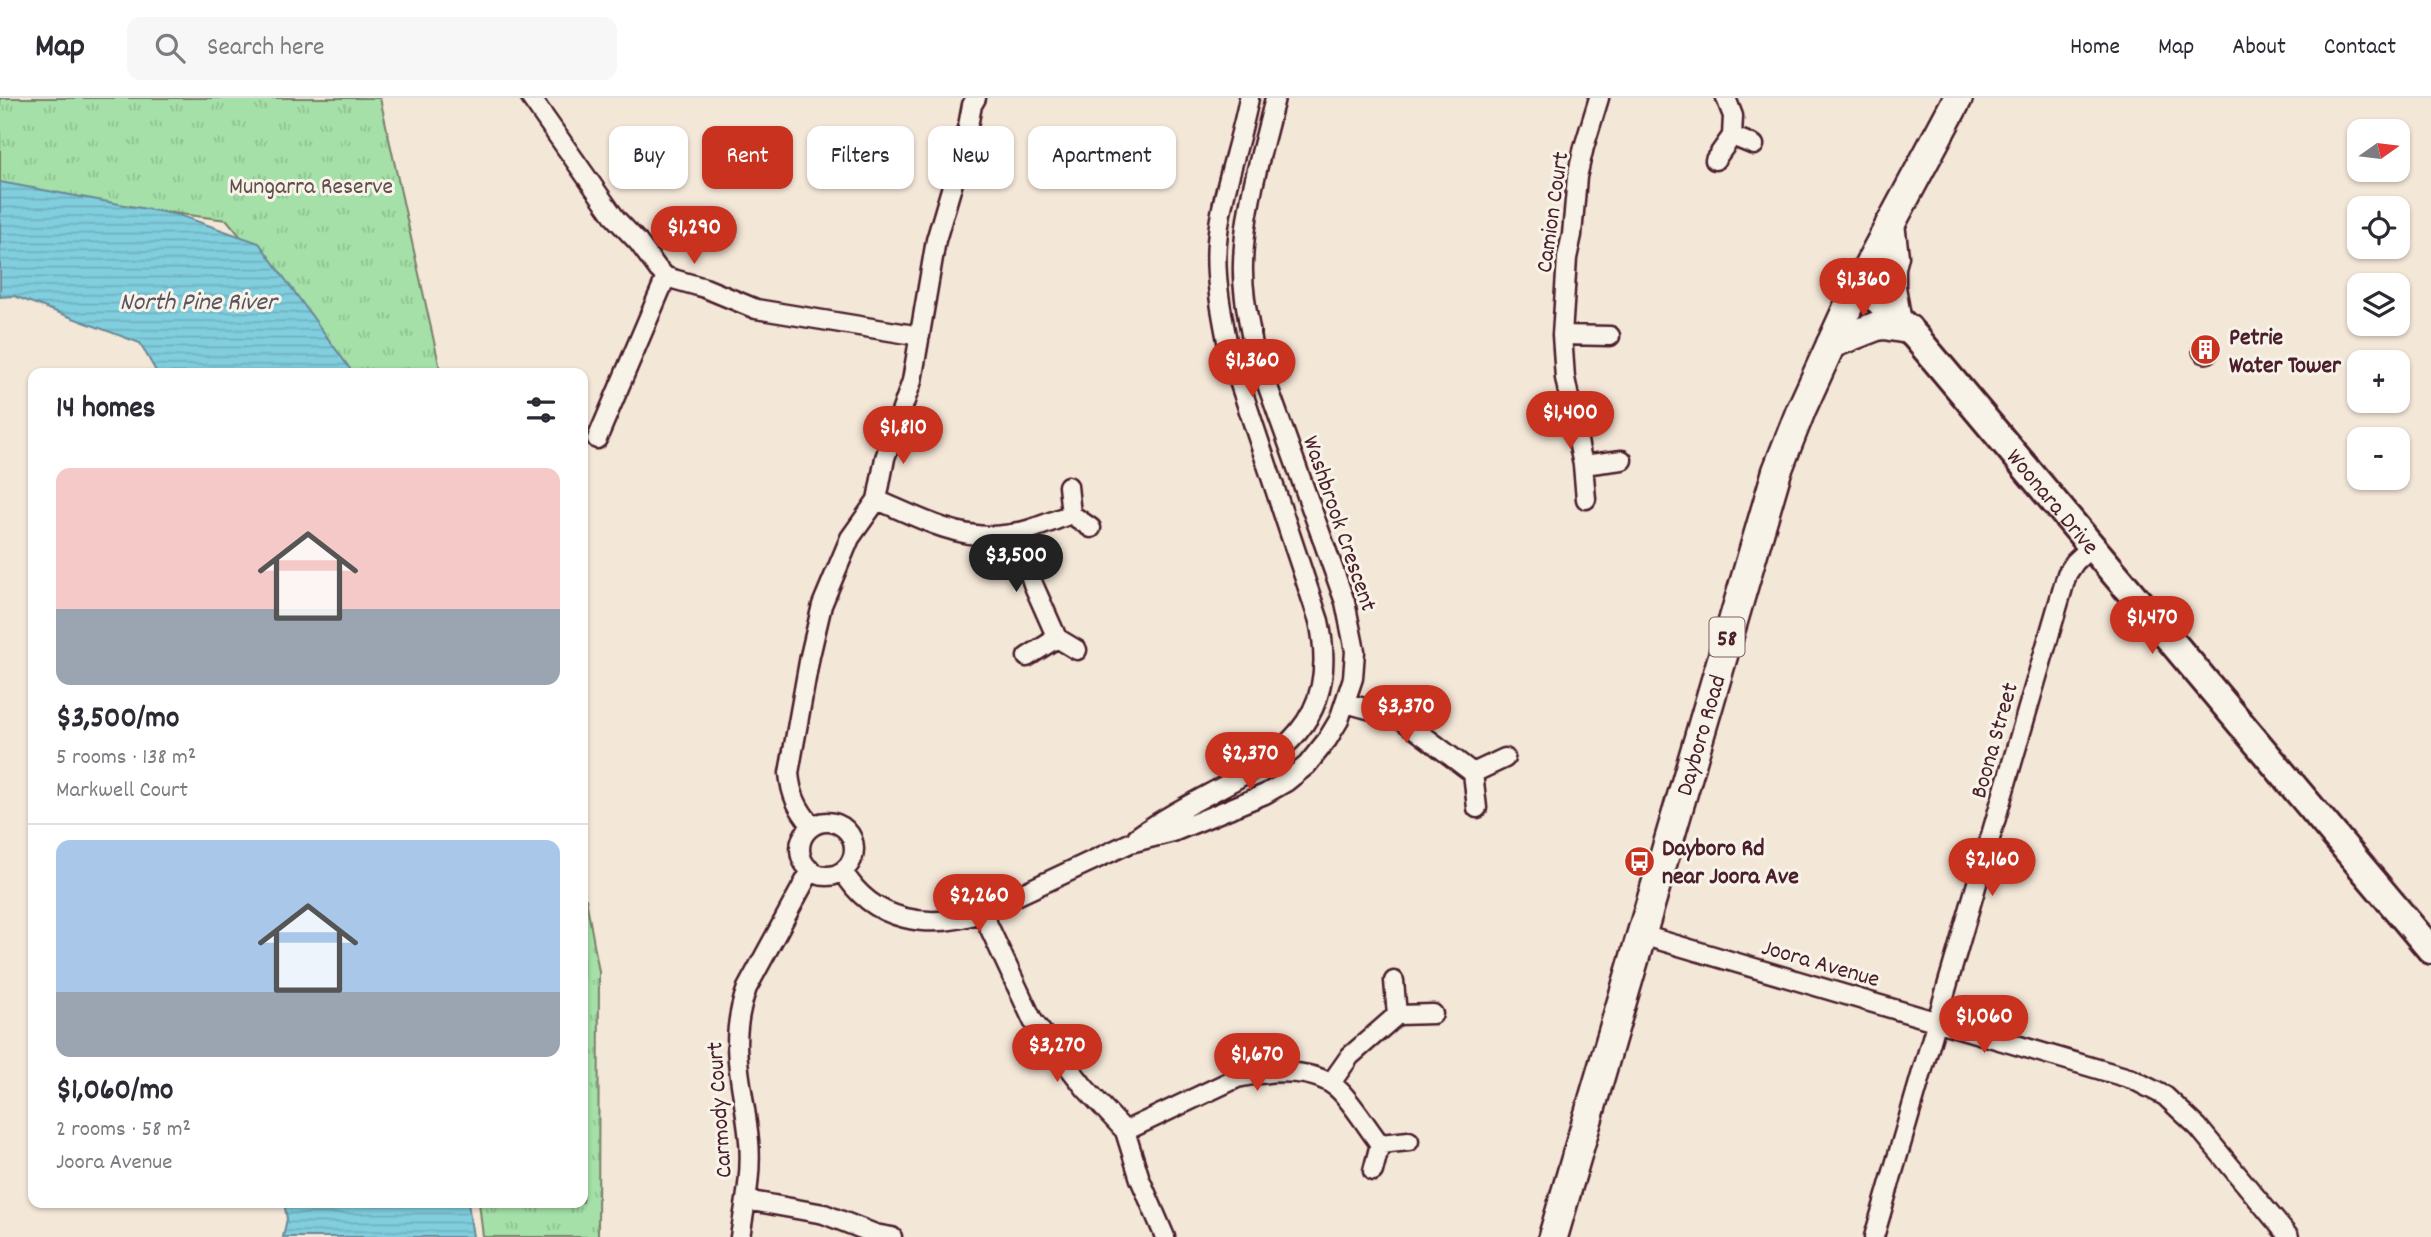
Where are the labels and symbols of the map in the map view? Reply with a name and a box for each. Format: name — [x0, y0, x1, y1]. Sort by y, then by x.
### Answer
north arrow — [2347, 119, 2410, 182]
street label: Camion Court — [1529, 150, 1579, 275]
park label: Mungarra Reserve — [229, 171, 393, 205]
pin: $1,290 — [637, 206, 751, 266]
pin: $1,360 — [1806, 258, 1920, 318]
water label: North Pine River — [120, 285, 280, 322]
place label: Petrie Water Tower — [2229, 322, 2342, 384]
building icon: Petrie Water Tower — [2189, 333, 2223, 367]
pin: $1,360 — [1195, 340, 1309, 399]
pin: $1,400 — [1513, 392, 1627, 451]
pin: $1,810 — [846, 406, 960, 466]
street label: Washbrook Crescent — [1292, 432, 1384, 616]
street label: Woonara Drive — [1997, 442, 2106, 563]
pin: $3,500 — [959, 534, 1073, 594]
pin: $1,470 — [2095, 596, 2209, 656]
road number: 58 — [1710, 618, 1744, 656]
street label: Dayboro Road — [1669, 671, 1736, 800]
street label: Boona Street — [1963, 679, 2029, 803]
pin: $3,370 — [1349, 686, 1463, 745]
pin: $2,370 — [1193, 732, 1307, 792]
place label: Dayboro Rd near Joora Ave — [1662, 833, 1799, 895]
pin: $2,160 — [1935, 838, 2049, 898]
bus stop icon: Dayboro Rd near Joora Ave — [1622, 844, 1656, 878]
pin: $2,260 — [922, 874, 1036, 934]
street label: Joora Avenue — [1757, 932, 1883, 998]
pin: $1,060 — [1927, 996, 2041, 1055]
pin: $3,270 — [1000, 1024, 1114, 1084]
pin: $1,670 — [1200, 1034, 1314, 1093]
street label: Carmody Court — [699, 1040, 743, 1179]

